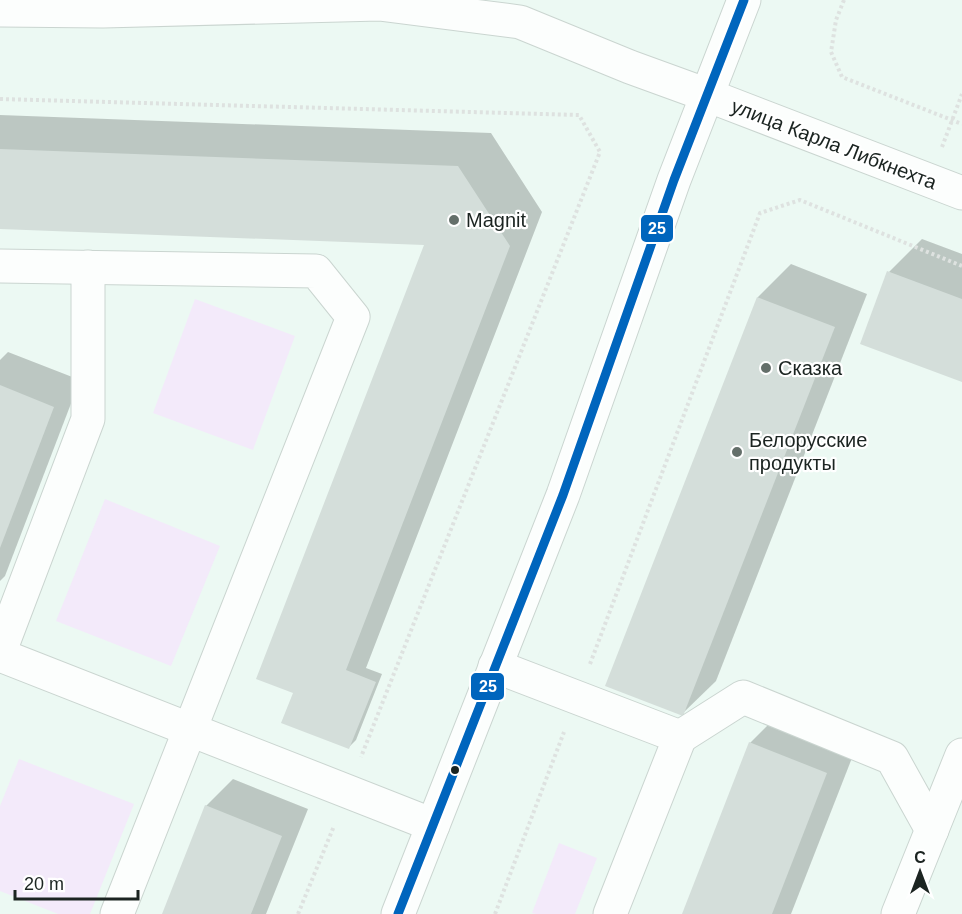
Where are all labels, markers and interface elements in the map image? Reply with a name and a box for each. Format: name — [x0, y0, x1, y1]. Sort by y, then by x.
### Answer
street label: улица Карла Либкнехта — [728, 95, 941, 194]
place label: Magnit — [466, 209, 526, 231]
marker: Magnit — [447, 213, 461, 227]
line badge: 25 — [640, 214, 674, 243]
text: 25 — [648, 220, 666, 237]
place label: Сказка — [778, 357, 843, 379]
marker: Сказка — [759, 361, 773, 375]
place label: Белорусские продукты — [749, 429, 867, 474]
marker: Белорусские продукты — [730, 445, 744, 459]
line badge: 25 — [470, 672, 505, 701]
text: 25 — [479, 678, 497, 695]
unlabelled marker — [449, 764, 461, 776]
north arrow — [890, 842, 950, 902]
text: С — [914, 849, 926, 866]
scale bar — [15, 863, 138, 901]
text: 20 m — [24, 874, 64, 894]

